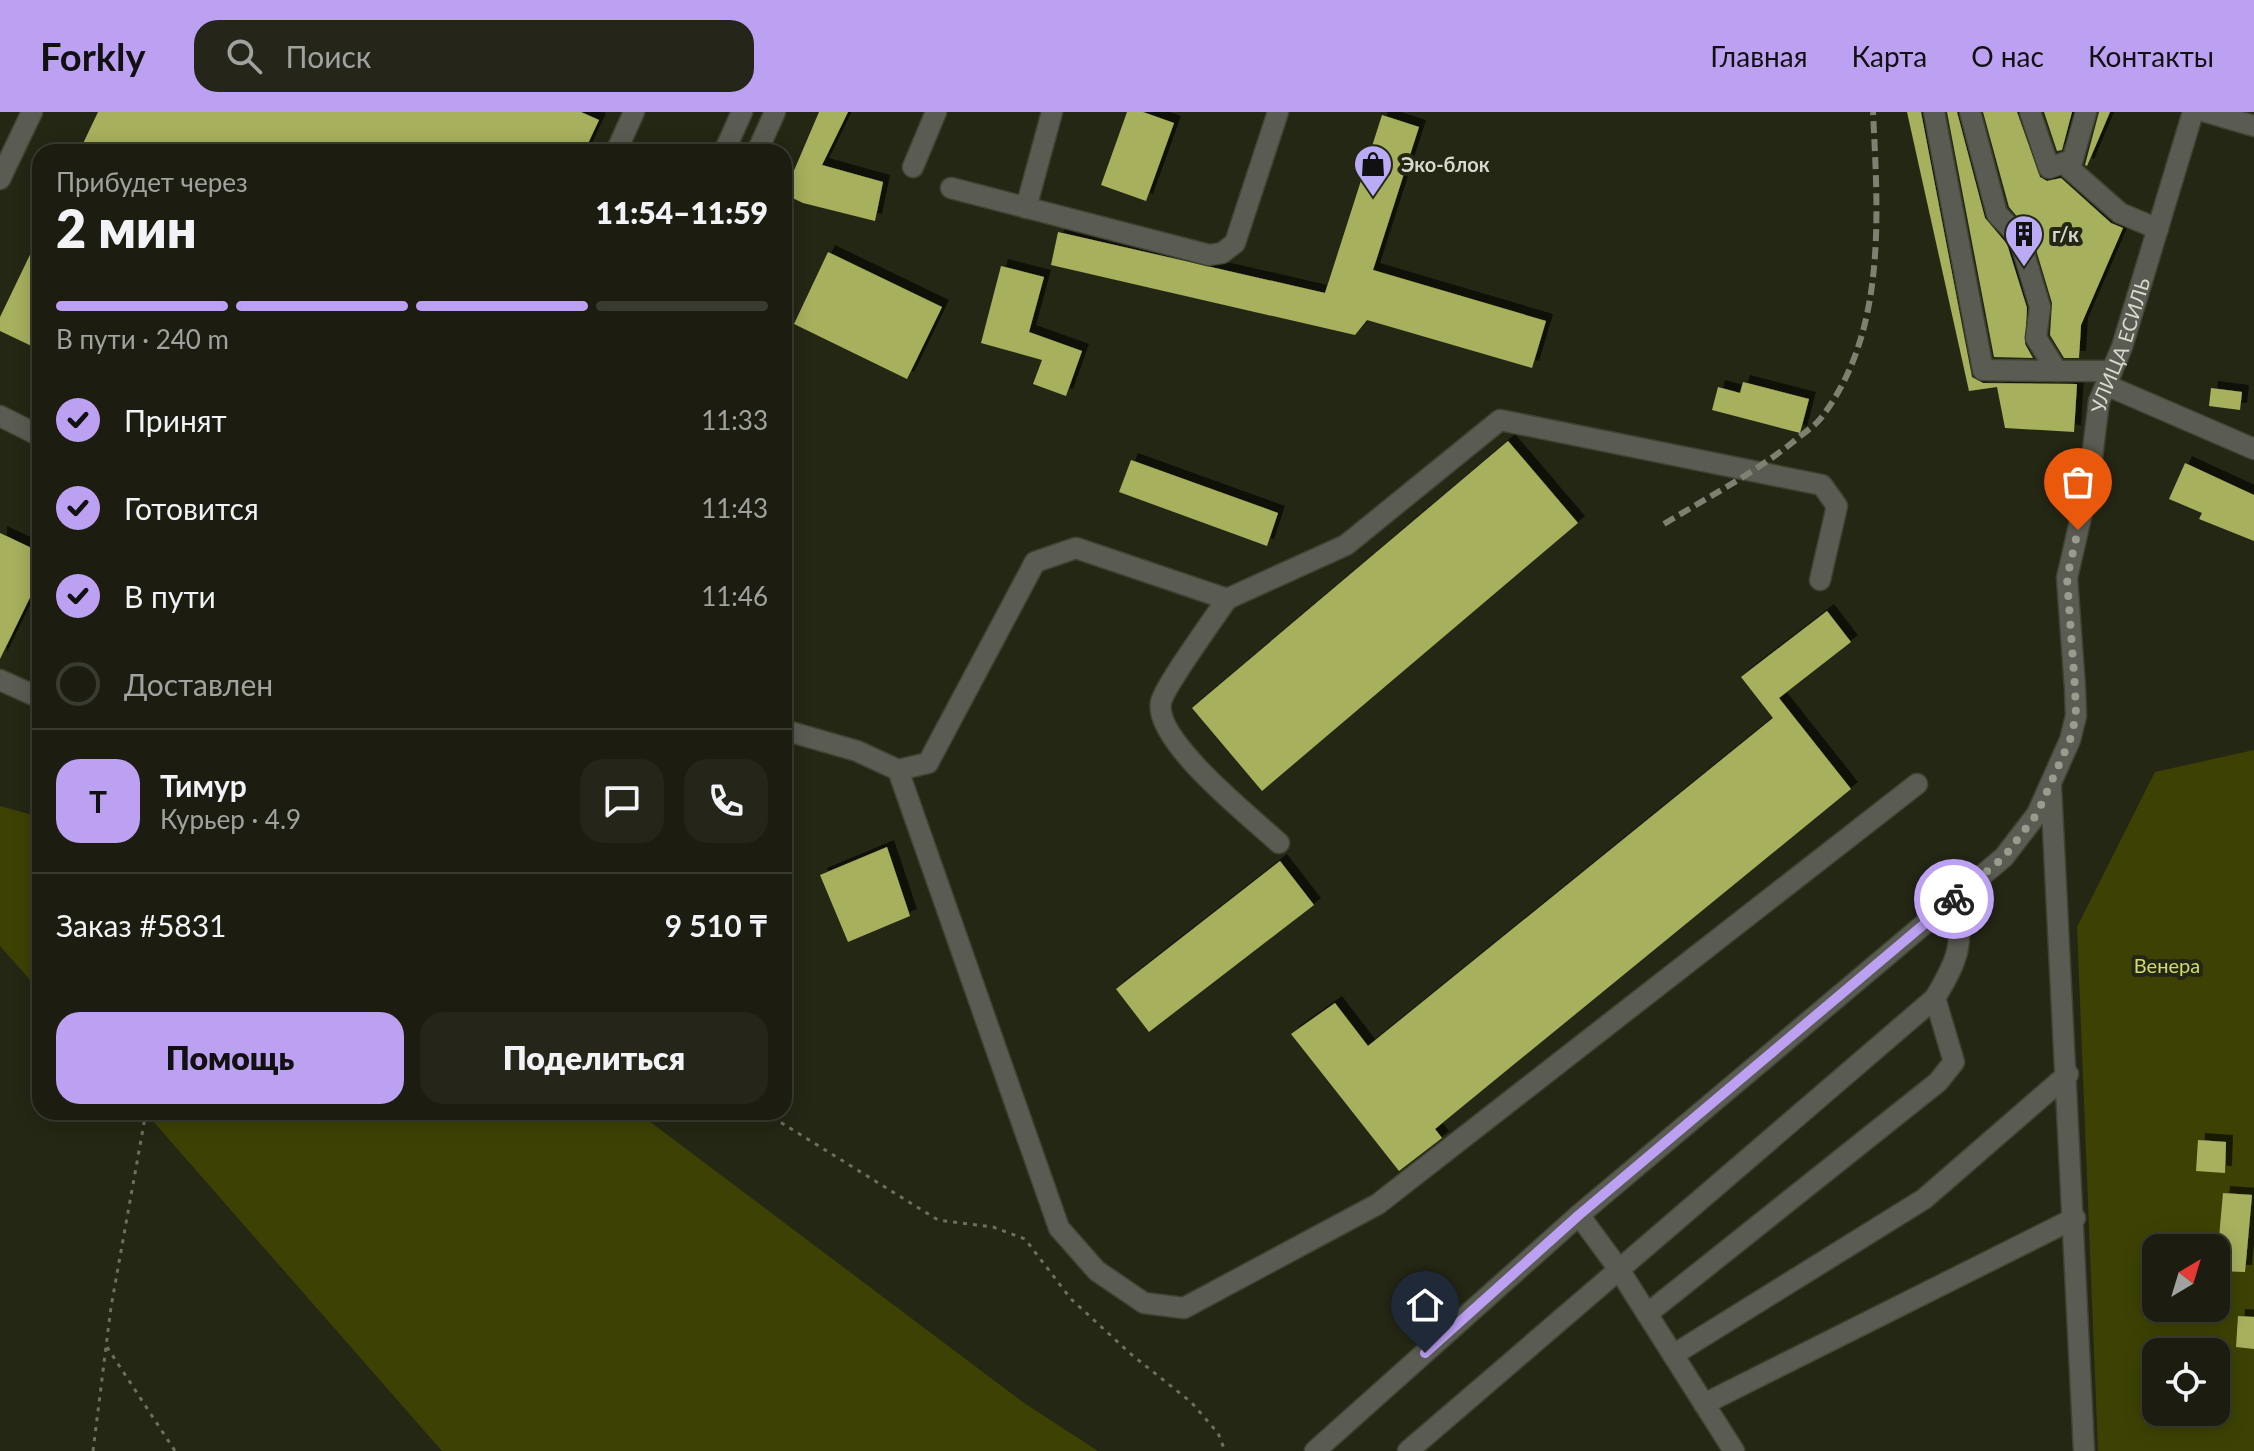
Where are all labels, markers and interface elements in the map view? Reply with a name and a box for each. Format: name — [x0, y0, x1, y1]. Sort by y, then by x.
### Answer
search box — [194, 20, 754, 92]
text: Forkly — [40, 33, 146, 79]
icon: search — [222, 34, 266, 78]
text: Поиск — [286, 38, 371, 74]
text: Главная — [1710, 39, 1808, 73]
text: Карта — [1852, 39, 1927, 73]
text: О нас — [1971, 39, 2044, 73]
text: Контакты — [2088, 39, 2214, 73]
shop icon: Эко-блок — [1352, 143, 1394, 198]
place label: Эко-блок — [1401, 152, 1490, 176]
text: Прибудет через — [56, 166, 248, 198]
text: 11:54–11:59 — [595, 194, 768, 230]
text: 2 мин — [56, 197, 197, 259]
building icon: г/к — [2003, 213, 2045, 268]
place label: г/к — [2052, 222, 2079, 246]
street label: УЛИЦА ЕСИЛЬ — [2086, 274, 2154, 414]
text: В пути · 240 m — [56, 323, 229, 355]
icon: check — [56, 398, 100, 442]
text: Принят — [124, 402, 227, 438]
text: 11:33 — [701, 404, 768, 436]
pin — [2044, 448, 2112, 530]
icon: bag — [2056, 460, 2100, 504]
icon: check — [56, 486, 100, 530]
text: Готовится — [124, 490, 259, 526]
text: 11:43 — [701, 492, 768, 524]
icon: check — [56, 574, 100, 618]
text: В пути — [124, 578, 216, 614]
text: 11:46 — [701, 580, 768, 612]
text: Доставлен — [124, 666, 273, 702]
button: chat — [580, 759, 664, 843]
button: phone — [684, 759, 768, 843]
text: Тимур — [160, 767, 247, 803]
text: Т — [89, 783, 107, 819]
text: Курьер · 4.9 — [160, 803, 301, 835]
courier — [1914, 859, 1994, 939]
icon: bike — [1932, 877, 1976, 921]
text: Заказ #5831 — [56, 907, 227, 943]
text: 9 510 ₸ — [665, 907, 768, 943]
park label: Венера — [2134, 953, 2200, 977]
button: Помощь — [56, 1012, 404, 1104]
button: Поделиться — [420, 1012, 768, 1104]
north arrow — [2142, 1234, 2230, 1322]
map controls — [2142, 1234, 2230, 1426]
pin — [1391, 1271, 1459, 1353]
icon: home — [1403, 1283, 1447, 1327]
button: locate — [2142, 1338, 2230, 1426]

